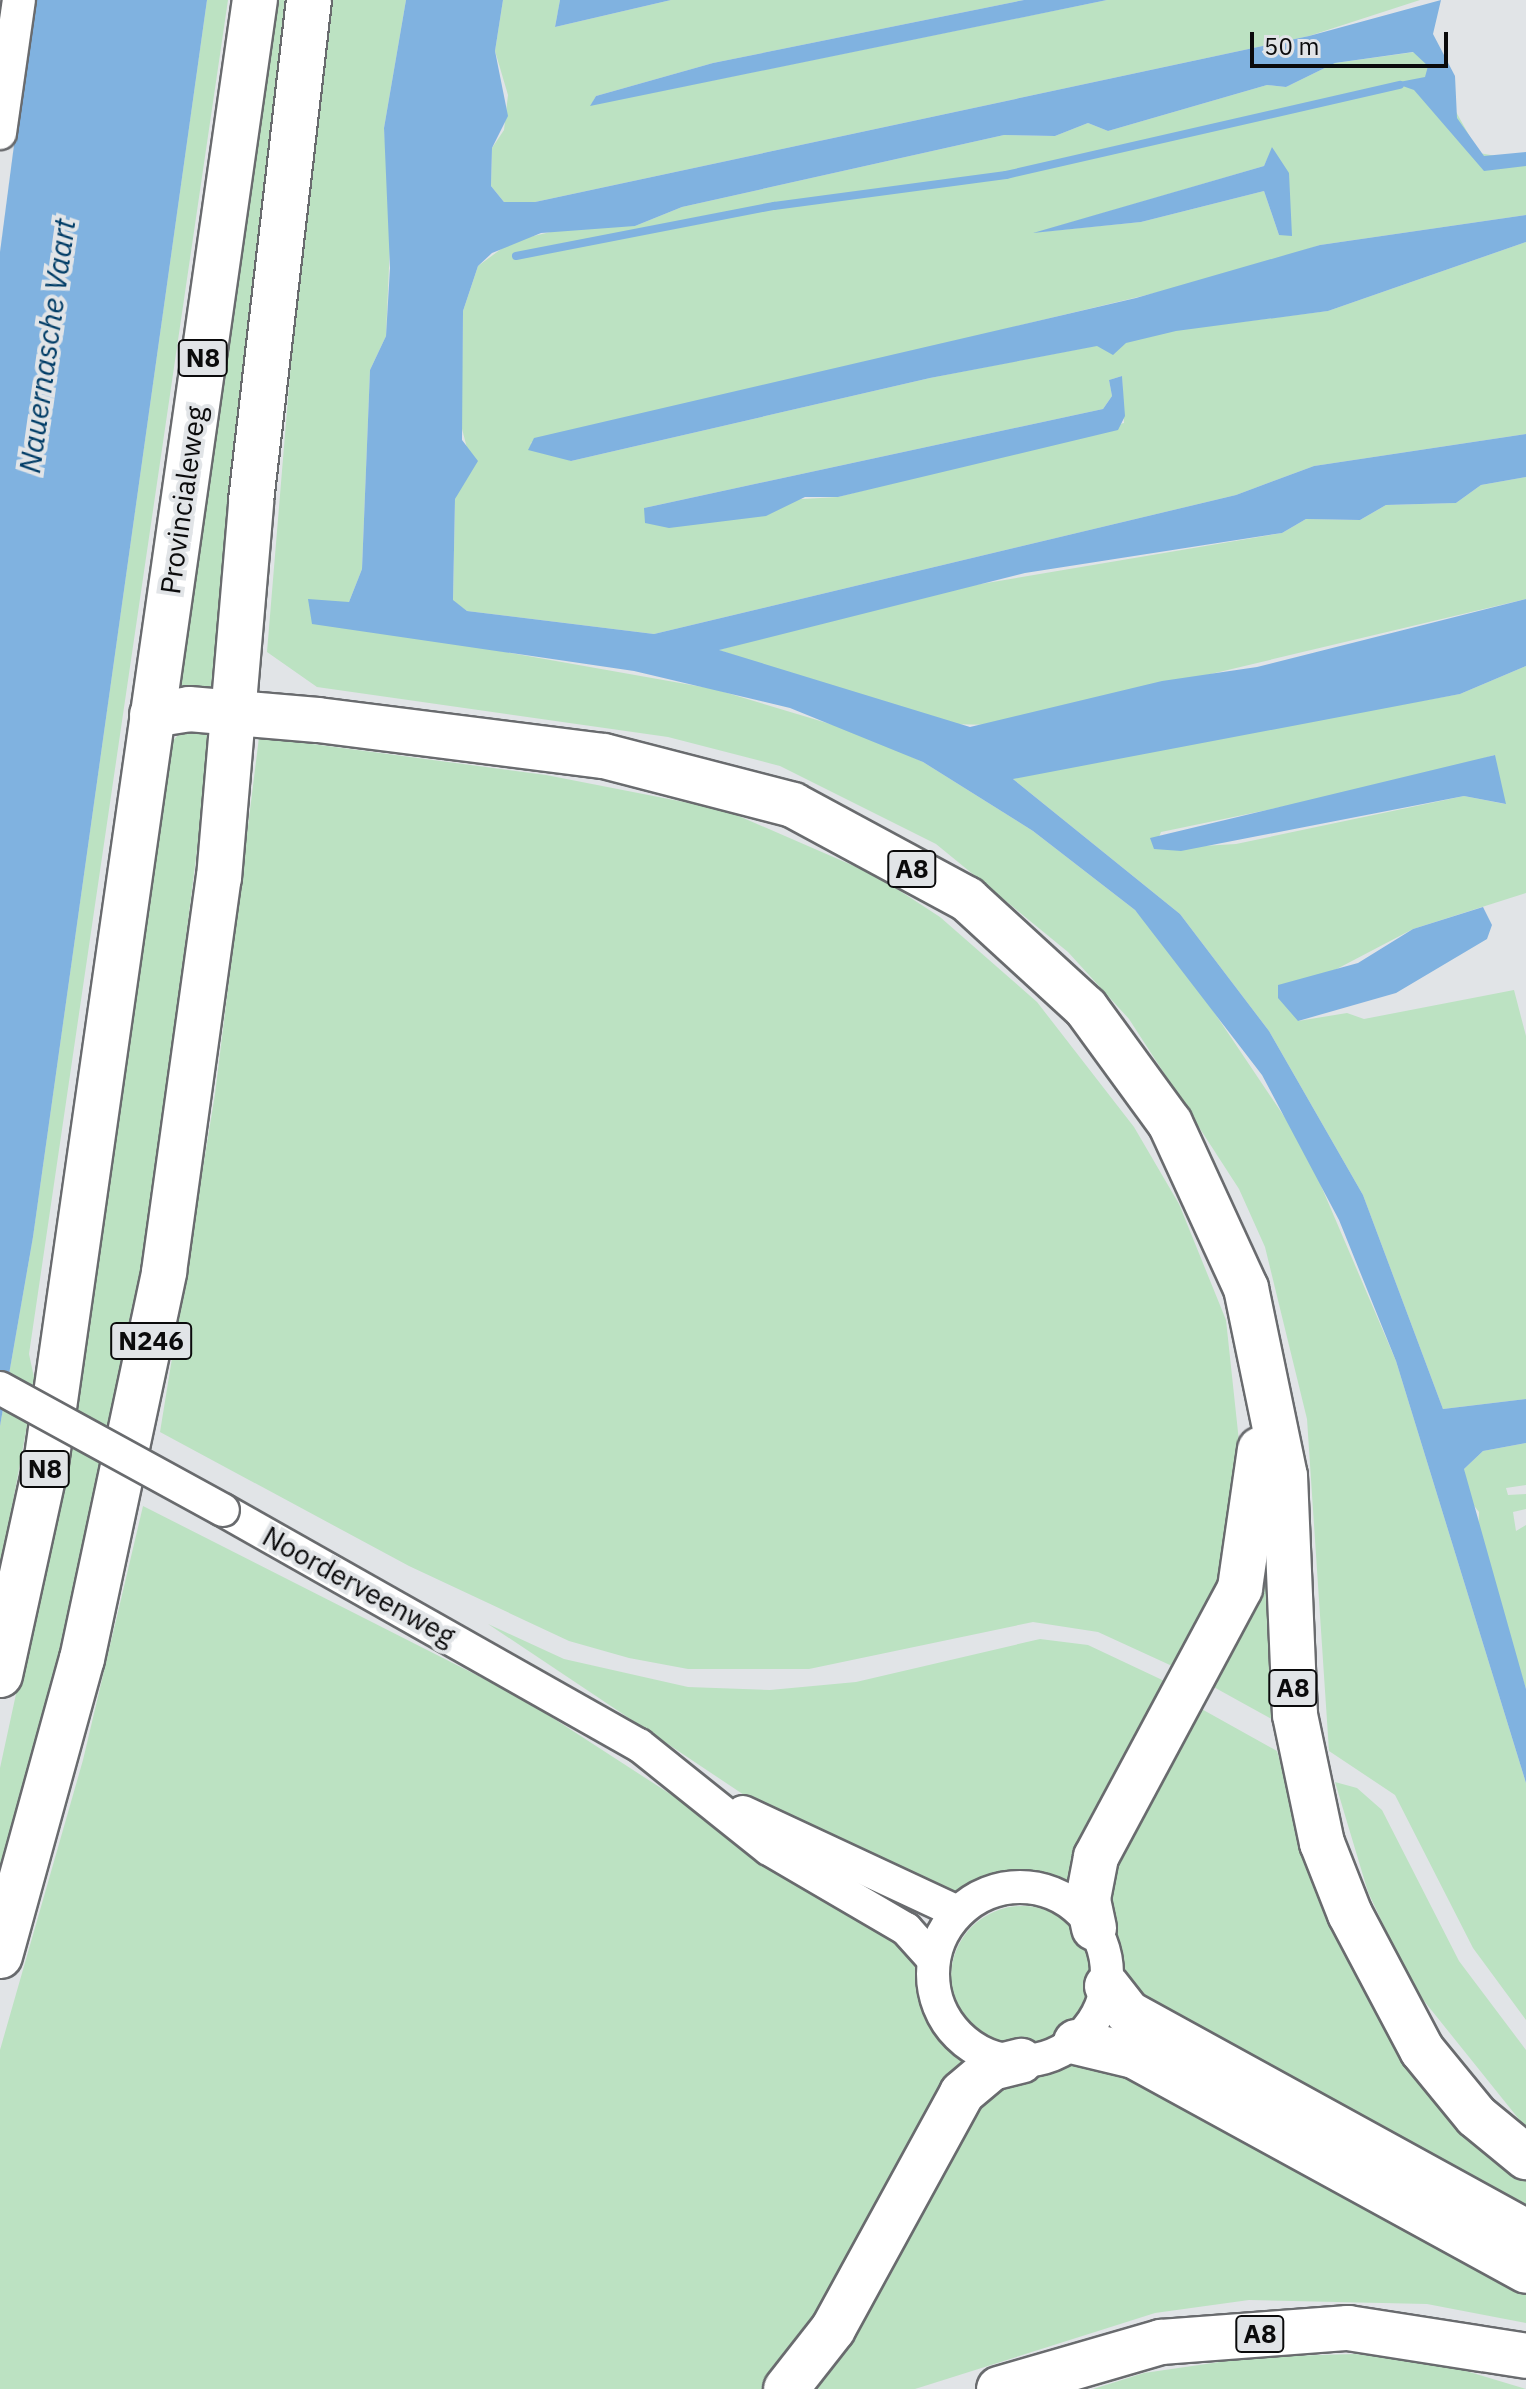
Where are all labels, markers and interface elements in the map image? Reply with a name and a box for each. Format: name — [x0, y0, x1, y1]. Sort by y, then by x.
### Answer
scale bar — [1254, 16, 1452, 66]
text: 50 m — [1264, 30, 1319, 62]
water label: Nauernasche Vaart — [11, 217, 83, 475]
road number: N8 — [177, 336, 229, 380]
street label: Provincialeweg — [153, 404, 213, 596]
road number: A8 — [886, 847, 938, 891]
road number: N246 — [109, 1319, 193, 1363]
road number: N8 — [19, 1447, 71, 1491]
street label: Noorderveenweg — [257, 1519, 461, 1653]
road number: A8 — [1267, 1666, 1319, 1710]
road number: A8 — [1234, 2312, 1286, 2356]

